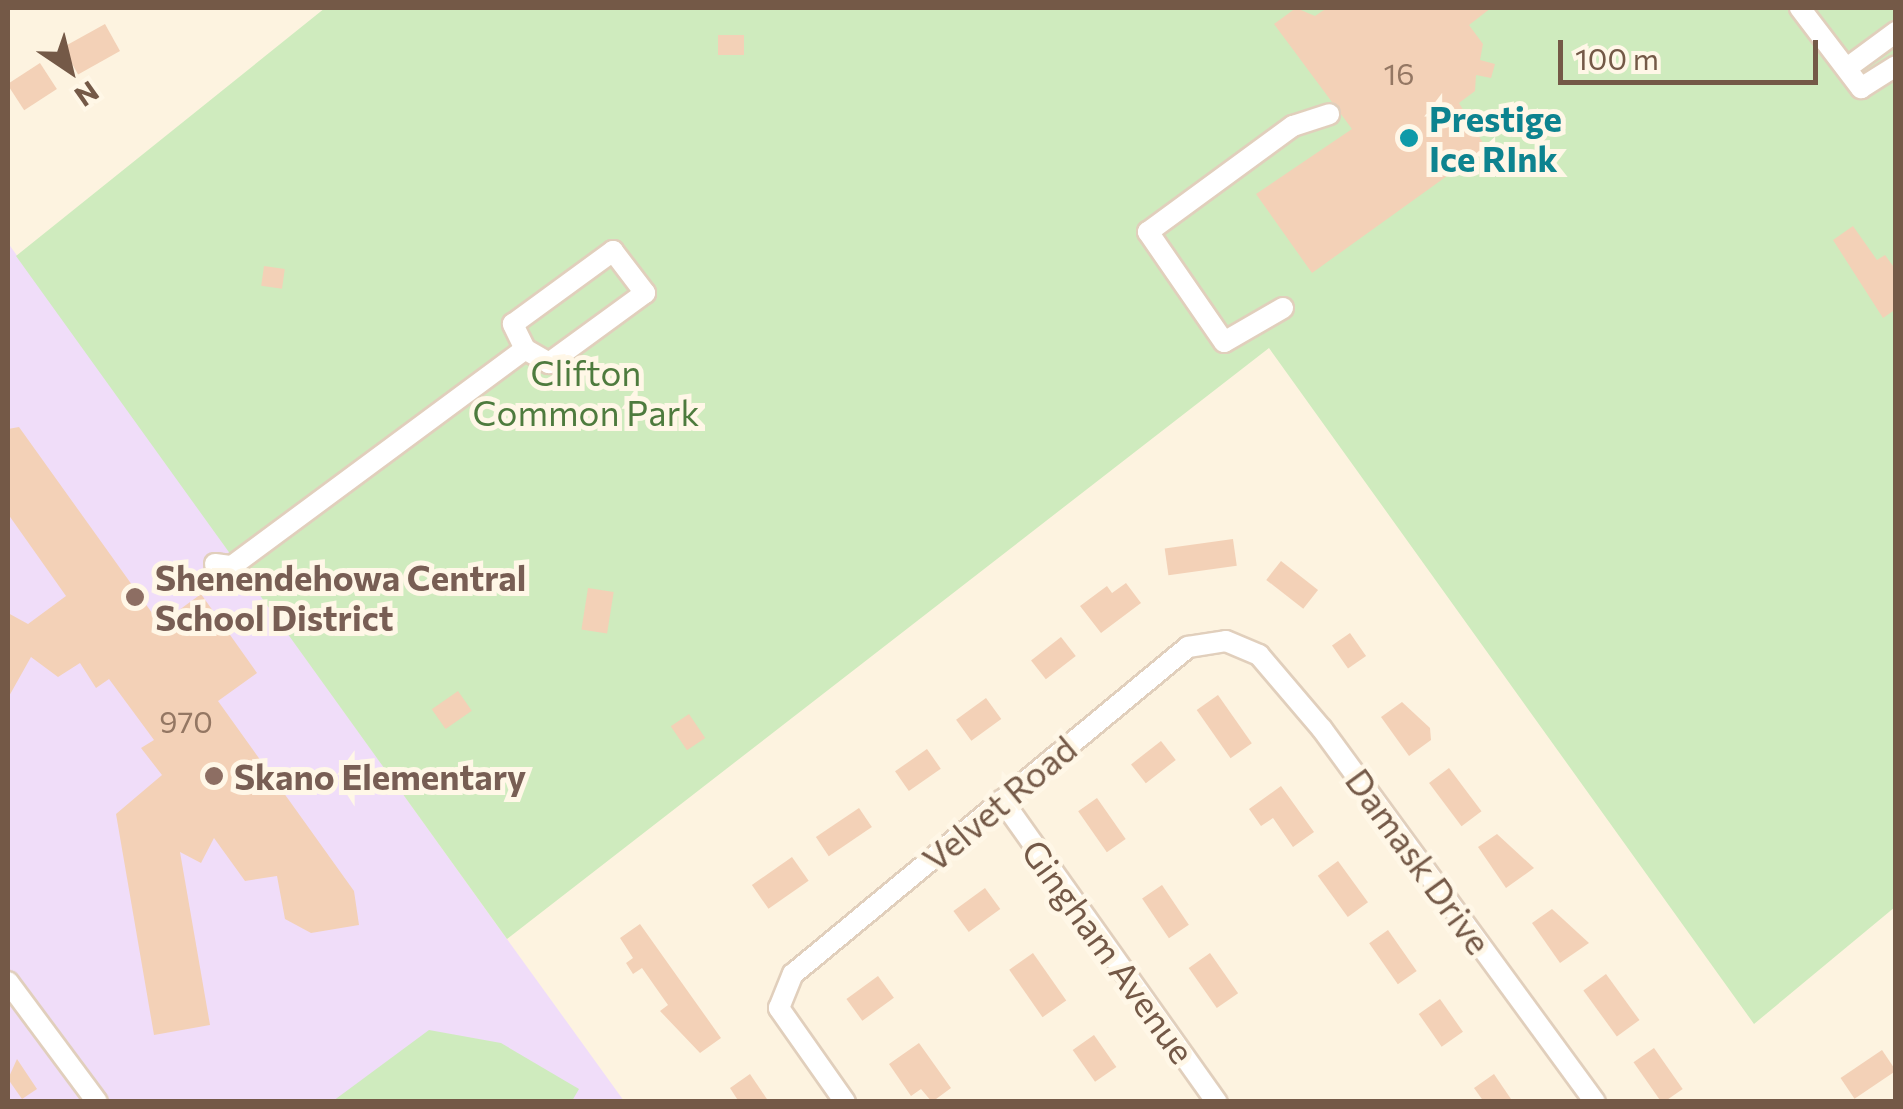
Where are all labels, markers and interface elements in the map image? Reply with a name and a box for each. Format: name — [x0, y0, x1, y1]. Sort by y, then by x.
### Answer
north arrow — [20, 20, 120, 120]
scale bar — [1563, 20, 1823, 82]
text: 100 m — [1575, 39, 1659, 76]
house number: 16 — [1383, 55, 1415, 91]
text: N — [69, 75, 106, 115]
place label: Prestige Ice RInk — [1429, 97, 1562, 179]
marker: Prestige Ice RInk — [1398, 127, 1420, 149]
park label: Clifton Common Park — [473, 351, 699, 433]
place label: Shenendehowa Central School District — [155, 556, 526, 638]
marker: Shenendehowa Central School District — [124, 586, 146, 608]
house number: 970 — [159, 703, 213, 739]
street label: Velvet Road — [914, 727, 1084, 879]
place label: Skano Elementary — [234, 755, 526, 797]
street label: Damask Drive — [1338, 760, 1500, 962]
marker: Skano Elementary — [203, 765, 225, 787]
street label: Gingham Avenue — [1014, 831, 1204, 1071]

